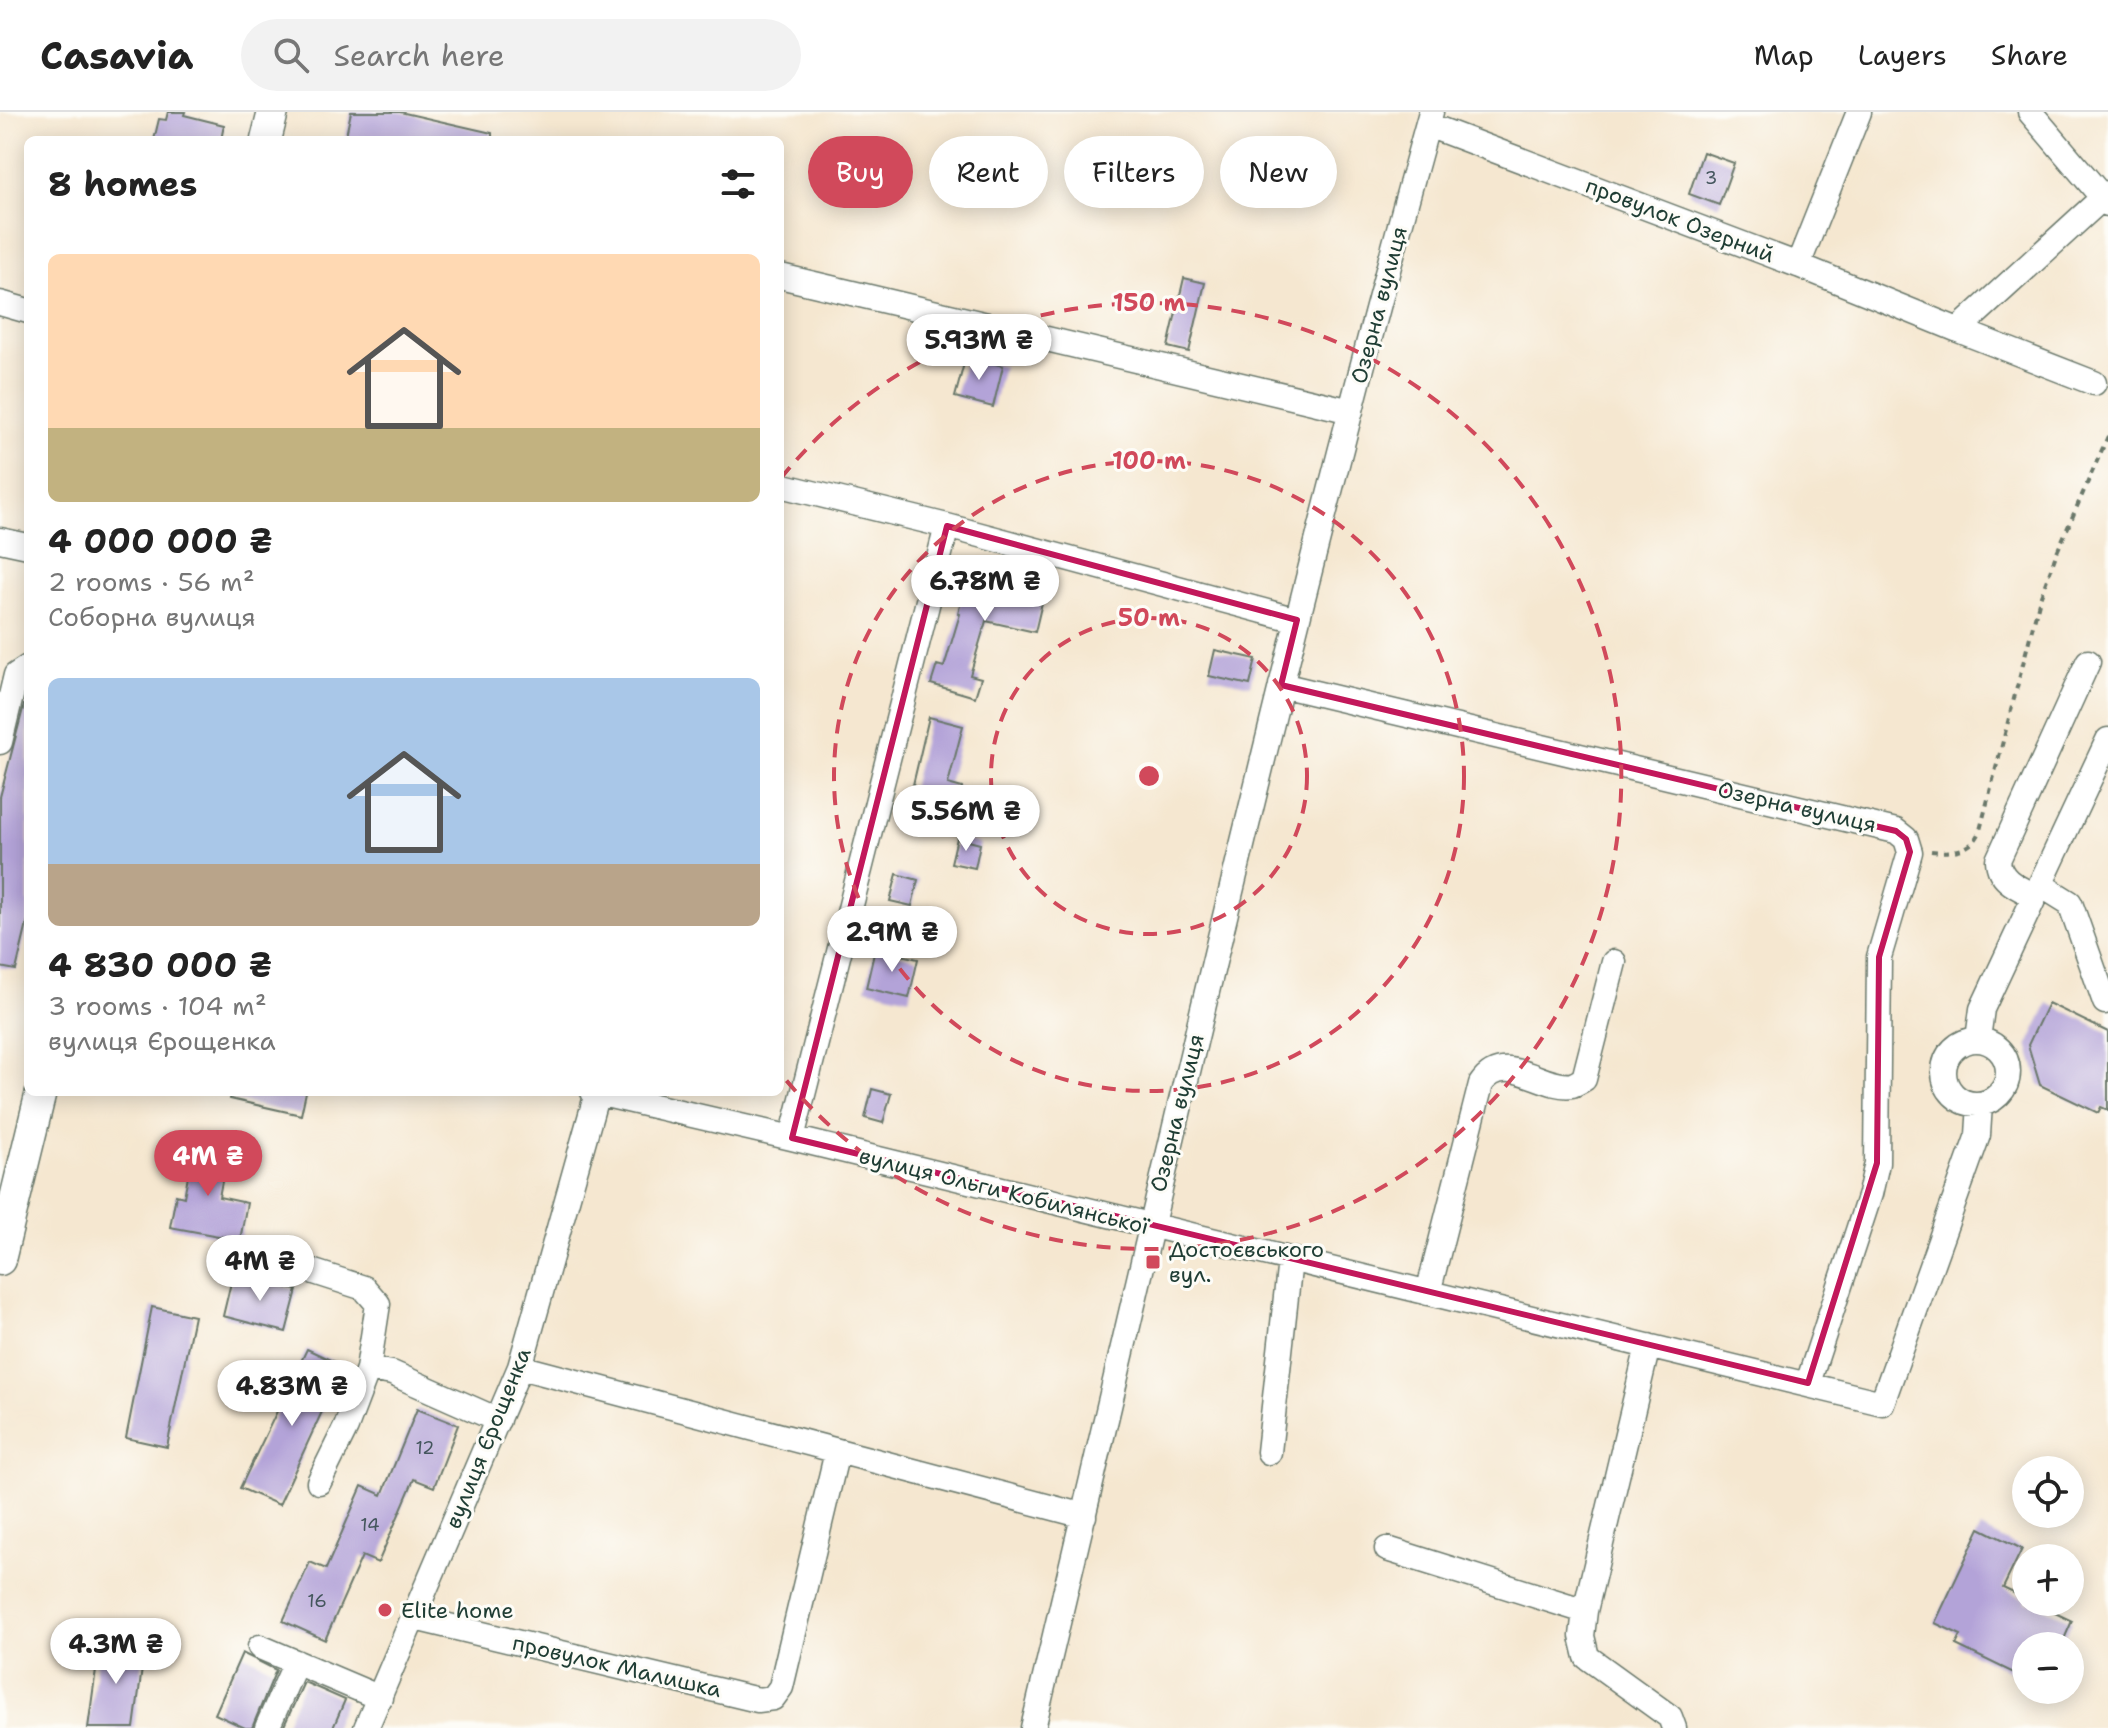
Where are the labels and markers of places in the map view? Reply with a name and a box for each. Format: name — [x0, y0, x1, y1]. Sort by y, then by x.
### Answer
pin: 5.93M ₴ — [905, 314, 1053, 382]
pin: 6.78M ₴ — [911, 555, 1059, 623]
centre of rings — [1135, 762, 1163, 790]
pin: 5.56M ₴ — [892, 785, 1040, 853]
pin: 2.9M ₴ — [827, 906, 957, 974]
pin: 4M ₴ — [161, 1130, 255, 1198]
pin: 4M ₴ — [213, 1235, 307, 1303]
place label: Достоєвського вул. — [1169, 1235, 1324, 1289]
marker: Достоєвського вул. — [1144, 1253, 1162, 1271]
pin: 4.83M ₴ — [218, 1360, 366, 1428]
place label: Elite home — [401, 1596, 514, 1625]
marker: Elite home — [376, 1601, 394, 1619]
pin: 4.3M ₴ — [51, 1618, 181, 1686]

